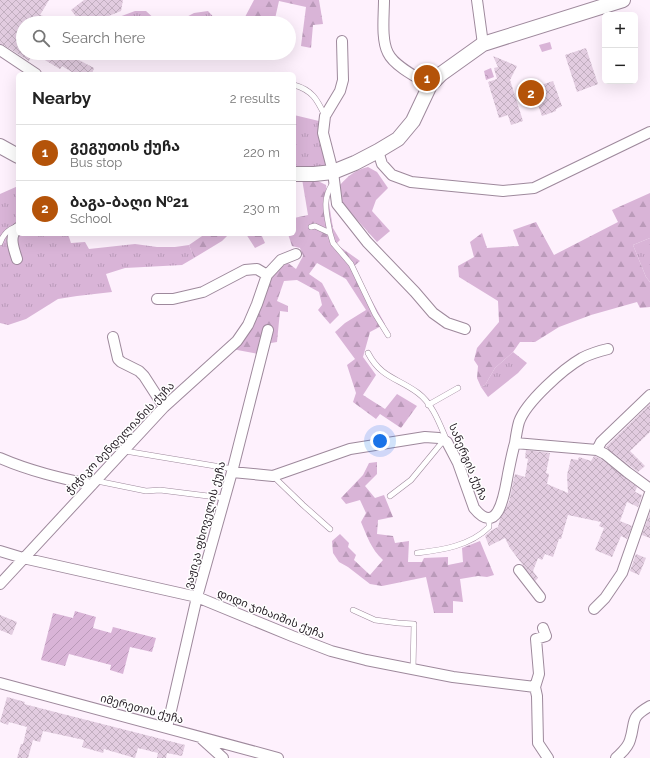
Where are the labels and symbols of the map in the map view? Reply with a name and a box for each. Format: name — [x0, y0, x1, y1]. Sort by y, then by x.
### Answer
pin: 1 — [414, 63, 440, 93]
pin: 2 — [518, 78, 544, 108]
street label: ჭიჭიკო ბენდელიანის ქუჩა — [63, 379, 177, 497]
street label: სანერგის ქუჩა — [446, 422, 490, 502]
your location — [370, 431, 390, 451]
street label: ვაჟიკა ფხოველის ქუჩა — [182, 460, 228, 590]
street label: დიდი ჯიხაიშის ქუჩა — [215, 587, 327, 641]
street label: იმერეთის ქუჩა — [99, 692, 185, 726]

